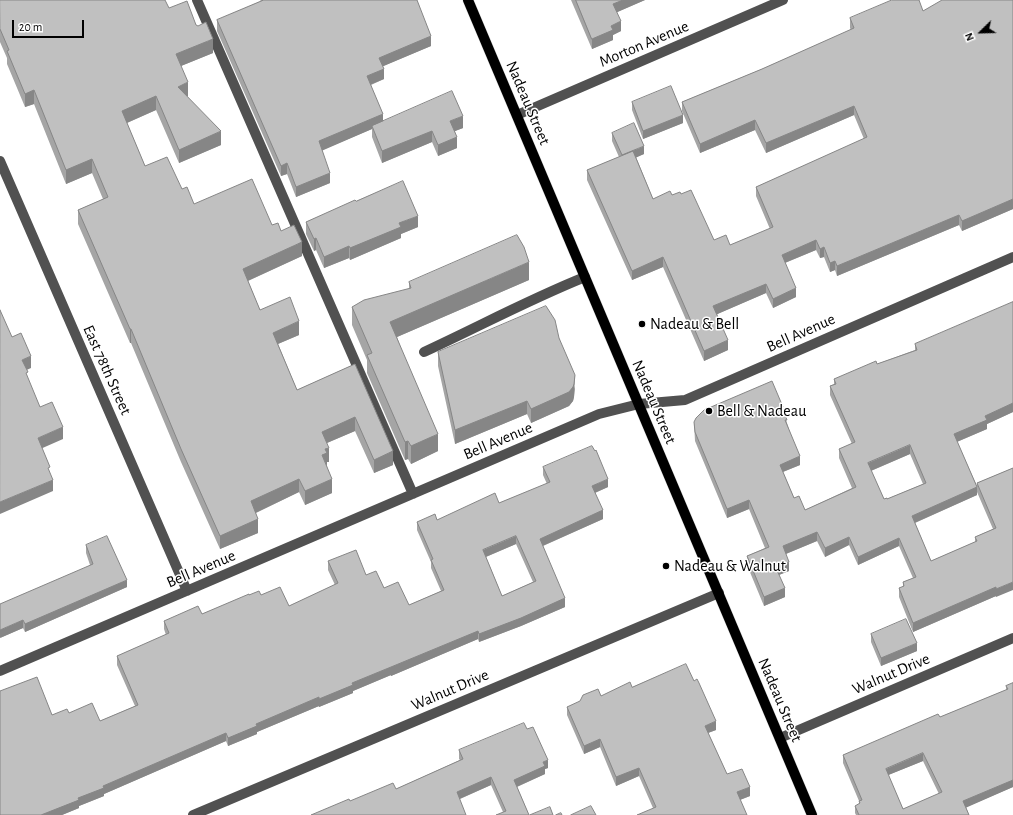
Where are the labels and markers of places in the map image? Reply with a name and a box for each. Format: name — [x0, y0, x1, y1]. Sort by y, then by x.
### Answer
place label: Nadeau & Bell — [650, 314, 739, 334]
marker: Nadeau & Bell — [637, 319, 647, 329]
place label: Bell & Nadeau — [717, 401, 806, 421]
marker: Bell & Nadeau — [704, 406, 714, 416]
place label: Nadeau & Walnut — [674, 556, 786, 576]
marker: Nadeau & Walnut — [661, 561, 671, 571]

